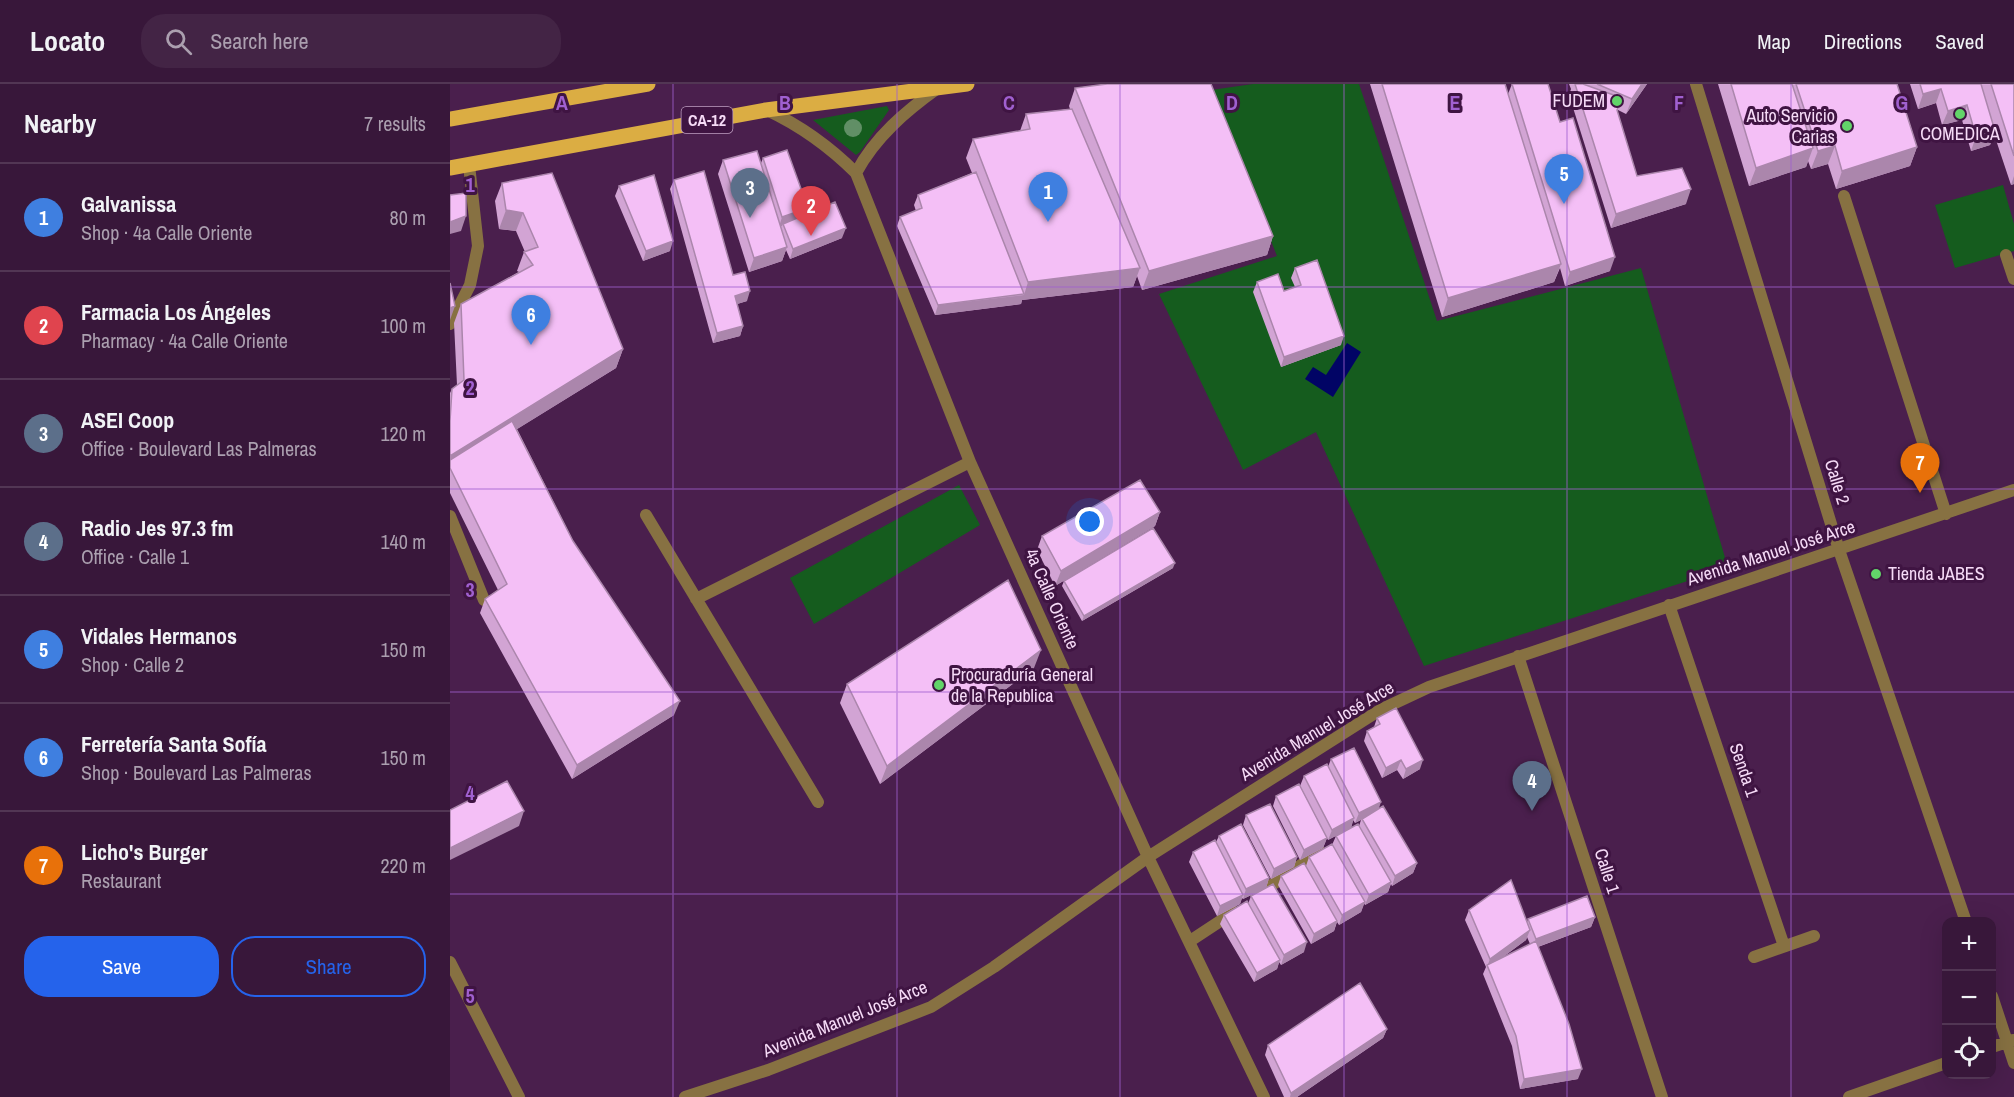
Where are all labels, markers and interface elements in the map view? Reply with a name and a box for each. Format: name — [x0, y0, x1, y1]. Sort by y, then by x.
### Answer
search box — [141, 14, 561, 68]
text: Locato — [30, 22, 105, 60]
icon: search — [162, 25, 195, 58]
text: Search here — [210, 26, 309, 56]
text: Map — [1757, 27, 1791, 56]
text: Directions — [1824, 27, 1902, 56]
text: Saved — [1935, 27, 1984, 56]
place label: FUDEM — [1553, 88, 1605, 113]
text: A — [556, 89, 568, 116]
text: B — [779, 89, 791, 116]
text: C — [1003, 89, 1015, 116]
text: D — [1226, 89, 1238, 116]
text: E — [1450, 89, 1461, 116]
text: F — [1674, 89, 1684, 116]
text: G — [1896, 89, 1908, 116]
marker: FUDEM — [1610, 94, 1624, 108]
place label: Auto Servicio Carias — [1745, 103, 1835, 149]
text: Nearby — [24, 106, 96, 141]
road number: CA-12 — [682, 107, 732, 133]
marker: COMEDICA — [1953, 107, 1967, 121]
text: 7 results — [364, 110, 426, 137]
marker: Auto Servicio Carias — [1840, 119, 1854, 133]
place label: COMEDICA — [1920, 121, 2000, 146]
pin: 5 — [1544, 154, 1584, 204]
pin: 3 — [730, 168, 770, 218]
text: 1 — [465, 171, 475, 198]
pin: 1 — [1028, 172, 1068, 222]
pin: 2 — [792, 186, 830, 236]
text: Galvanissa — [81, 189, 176, 219]
text: 1 — [39, 204, 48, 231]
text: 80 m — [390, 204, 426, 231]
text: Shop · 4a Calle Oriente — [81, 219, 252, 246]
pin: 6 — [512, 296, 550, 345]
text: Farmacia Los Ángeles — [81, 297, 271, 327]
text: 2 — [39, 312, 48, 339]
text: 100 m — [380, 312, 426, 339]
text: Pharmacy · 4a Calle Oriente — [81, 327, 288, 354]
text: 2 — [465, 374, 475, 401]
text: ASEI Coop — [81, 405, 174, 435]
text: 3 — [39, 420, 48, 447]
text: 120 m — [380, 420, 426, 447]
text: Office · Boulevard Las Palmeras — [81, 435, 317, 462]
pin: 7 — [1900, 444, 1940, 493]
street label: Calle 2 — [1819, 456, 1856, 507]
your location — [1075, 507, 1104, 536]
text: Radio Jes 97.3 fm — [81, 513, 233, 543]
street label: Avenida Manuel José Arce — [1683, 514, 1858, 592]
text: 4 — [39, 528, 48, 555]
text: 140 m — [380, 528, 426, 555]
text: Office · Calle 1 — [81, 543, 189, 570]
street label: 4a Calle Oriente — [1019, 545, 1086, 653]
place label: Tienda JABES — [1888, 561, 1985, 586]
marker: Tienda JABES — [1869, 567, 1883, 581]
text: 3 — [465, 576, 475, 603]
text: Vidales Hermanos — [81, 621, 237, 651]
text: 5 — [39, 636, 48, 663]
text: 150 m — [380, 636, 426, 663]
text: Shop · Calle 2 — [81, 651, 184, 678]
place label: Procuraduría General de la Republica — [951, 662, 1093, 708]
street label: Avenida Manuel José Arce — [1234, 675, 1398, 787]
marker: Procuraduría General de la Republica — [932, 678, 946, 692]
text: Ferretería Santa Sofía — [81, 729, 267, 759]
street label: Senda 1 — [1724, 740, 1765, 801]
text: 6 — [39, 744, 48, 771]
text: 150 m — [380, 744, 426, 771]
text: Shop · Boulevard Las Palmeras — [81, 759, 312, 786]
pin: 4 — [1512, 762, 1552, 811]
text: 4 — [465, 779, 475, 806]
text: Licho's Burger — [81, 837, 208, 867]
street label: Calle 1 — [1588, 845, 1627, 897]
text: 7 — [39, 852, 48, 879]
text: 220 m — [380, 852, 426, 879]
text: Restaurant — [81, 867, 161, 894]
map controls — [1942, 917, 1996, 1079]
button: + — [1942, 917, 1996, 971]
button: Save — [24, 936, 219, 997]
button: Share — [231, 936, 426, 997]
button: − — [1942, 971, 1996, 1025]
street label: Avenida Manuel José Arce — [758, 974, 931, 1063]
text: 5 — [465, 982, 475, 1009]
button: locate — [1942, 1025, 1996, 1079]

